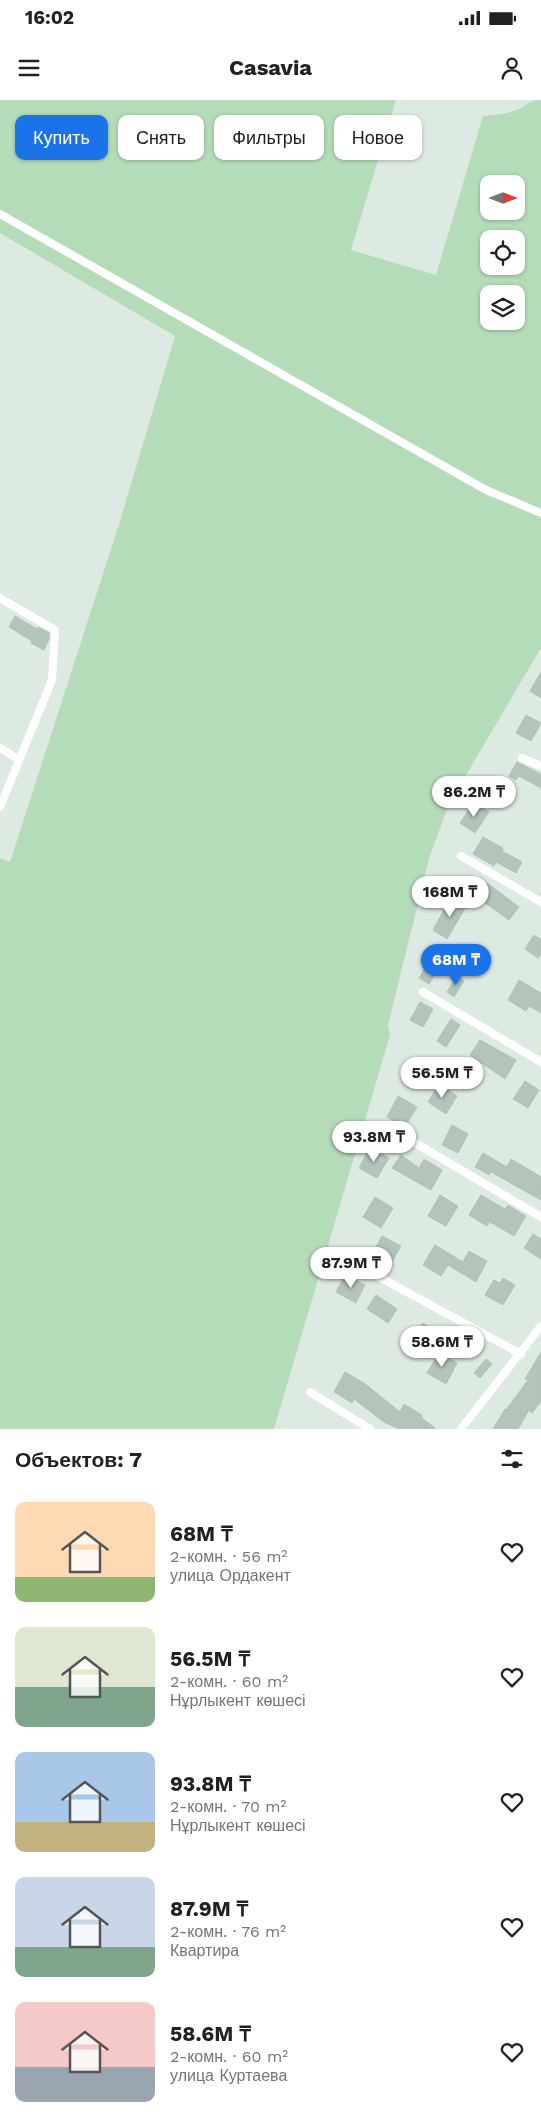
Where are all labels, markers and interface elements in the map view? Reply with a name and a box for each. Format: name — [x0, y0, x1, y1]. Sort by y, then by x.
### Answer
text: 16:02 — [25, 6, 74, 29]
icon: menu — [15, 54, 43, 82]
icon: person — [498, 54, 526, 82]
text: Casavia — [229, 55, 312, 80]
chip: Купить — [15, 115, 108, 160]
chip: Снять — [118, 115, 204, 160]
chip: Фильтры — [214, 115, 324, 160]
chip: Новое — [334, 115, 422, 160]
north arrow — [480, 175, 525, 220]
map controls — [480, 175, 525, 330]
button: locate — [480, 230, 525, 275]
button: layers — [480, 285, 525, 330]
pin: 86.2M ₸ — [428, 776, 520, 818]
text: 86.2M ₸ — [443, 782, 505, 801]
pin: 168M ₸ — [409, 876, 491, 918]
text: 168M ₸ — [423, 882, 477, 901]
pin: 68M ₸ — [421, 944, 491, 986]
text: 68M ₸ — [432, 950, 480, 969]
pin: 56.5M ₸ — [396, 1056, 488, 1099]
text: 56.5M ₸ — [411, 1063, 473, 1082]
pin: 93.8M ₸ — [328, 1120, 420, 1163]
text: 93.8M ₸ — [343, 1127, 405, 1146]
pin: 87.9M ₸ — [305, 1246, 397, 1289]
text: 87.9M ₸ — [321, 1253, 381, 1272]
pin: 58.6M ₸ — [396, 1326, 488, 1368]
text: 58.6M ₸ — [411, 1332, 473, 1351]
icon: filters — [498, 1445, 526, 1473]
text: Объектов: 7 — [15, 1447, 142, 1472]
text: 68M ₸ — [170, 1521, 233, 1546]
icon: home — [55, 1522, 115, 1582]
icon: heart — [498, 1538, 526, 1566]
text: 2-комн. · 56 m² — [170, 1547, 287, 1566]
text: улица Ордакент — [170, 1566, 291, 1585]
text: 56.5M ₸ — [170, 1646, 250, 1671]
icon: home — [55, 1647, 115, 1707]
icon: heart — [498, 1663, 526, 1691]
text: 2-комн. · 60 m² — [170, 1672, 288, 1691]
text: Нұрлыкент көшесі — [170, 1691, 306, 1710]
text: 93.8M ₸ — [170, 1771, 251, 1796]
icon: home — [55, 1772, 115, 1832]
icon: heart — [498, 1788, 526, 1816]
text: 2-комн. · 70 m² — [170, 1797, 286, 1816]
text: Нұрлыкент көшесі — [170, 1816, 306, 1835]
text: 87.9M ₸ — [170, 1896, 248, 1921]
icon: home — [55, 1897, 115, 1957]
icon: heart — [498, 1913, 526, 1941]
text: 2-комн. · 76 m² — [170, 1922, 286, 1941]
text: Квартира — [170, 1941, 239, 1960]
text: 58.6M ₸ — [170, 2021, 251, 2046]
icon: home — [55, 2022, 115, 2082]
icon: heart — [498, 2038, 526, 2066]
text: 2-комн. · 60 m² — [170, 2047, 288, 2066]
text: улица Куртаева — [170, 2066, 287, 2085]

